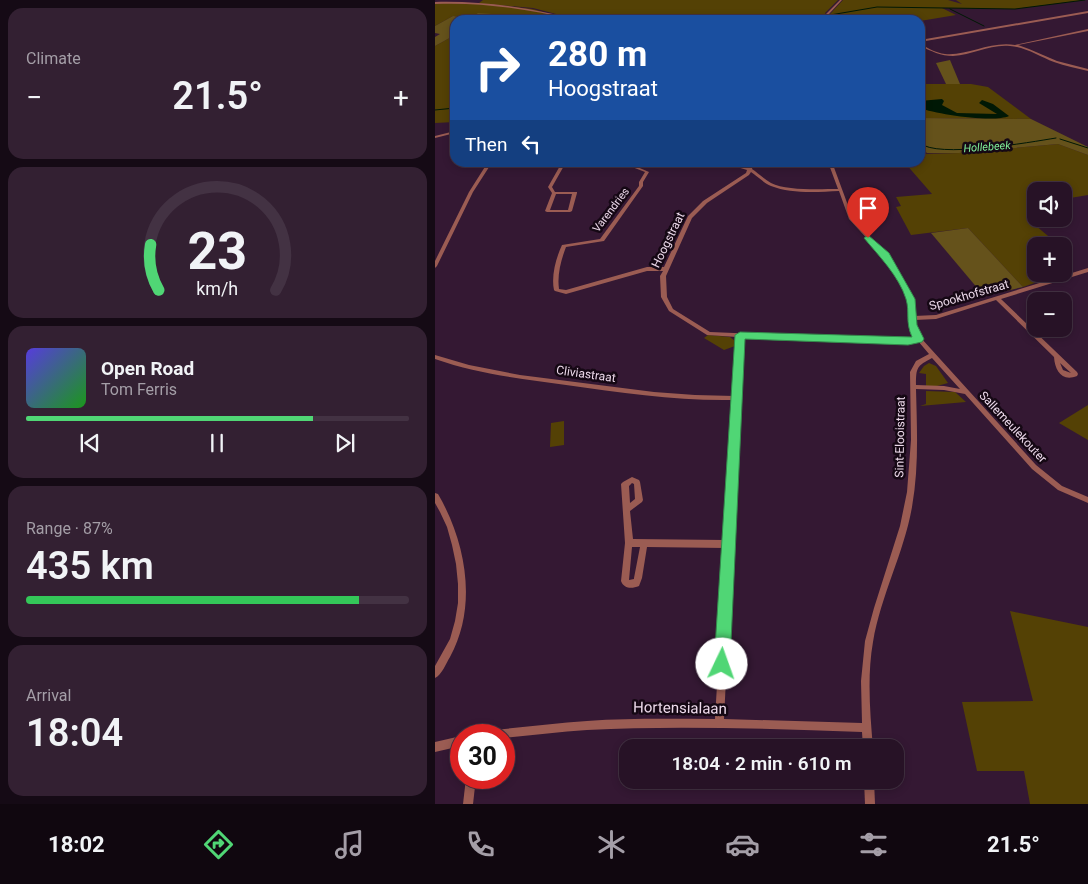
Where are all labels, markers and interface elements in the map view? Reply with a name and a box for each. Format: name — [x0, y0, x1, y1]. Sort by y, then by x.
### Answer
text: 280 m — [548, 34, 647, 75]
icon: right — [465, 35, 530, 100]
text: Climate — [26, 49, 81, 68]
text: 21.5° — [172, 74, 263, 118]
text: Hoogstraat — [548, 76, 658, 101]
text: − — [26, 81, 42, 114]
text: + — [393, 81, 409, 114]
icon: left — [517, 130, 545, 158]
text: Then — [465, 133, 507, 156]
water label: Hollebeek — [963, 139, 1012, 155]
map controls — [1027, 182, 1072, 337]
button: sound — [1027, 182, 1072, 227]
street label: Varendries — [590, 185, 632, 235]
pin — [847, 187, 889, 238]
icon: arrive — [854, 194, 882, 222]
street label: Hoogstraat — [649, 210, 687, 270]
text: 23 — [188, 221, 247, 282]
button: + — [1027, 237, 1072, 282]
street label: Spookhofstraat — [928, 277, 1010, 313]
text: km/h — [197, 278, 238, 299]
button: − — [1027, 292, 1072, 337]
text: Open Road — [101, 357, 194, 380]
street label: Cliviastraat — [555, 363, 617, 385]
text: Tom Ferris — [101, 380, 177, 399]
street label: Sallemeulekouter — [976, 388, 1050, 466]
street label: Sint-Elooistraat — [892, 396, 908, 478]
icon: previous — [76, 429, 104, 457]
icon: pause — [203, 429, 231, 457]
icon: next — [331, 429, 359, 457]
text: Range · 87% — [26, 519, 113, 538]
text: 435 km — [26, 544, 154, 588]
position arrow — [695, 637, 747, 689]
text: Arrival — [26, 686, 71, 705]
street label: Hortensialaan — [633, 698, 727, 718]
text: 18:04 — [26, 711, 123, 755]
speed limit sign: 30 — [450, 724, 515, 789]
text: 18:04 · 2 min · 610 m — [671, 752, 852, 775]
icon: directions — [201, 827, 236, 862]
icon: music — [332, 827, 367, 862]
icon: phone — [463, 827, 498, 862]
icon: climate — [594, 827, 629, 862]
icon: car — [725, 827, 760, 862]
icon: filters — [856, 827, 891, 862]
text: 18:02 — [48, 832, 105, 857]
text: 21.5° — [987, 832, 1040, 857]

